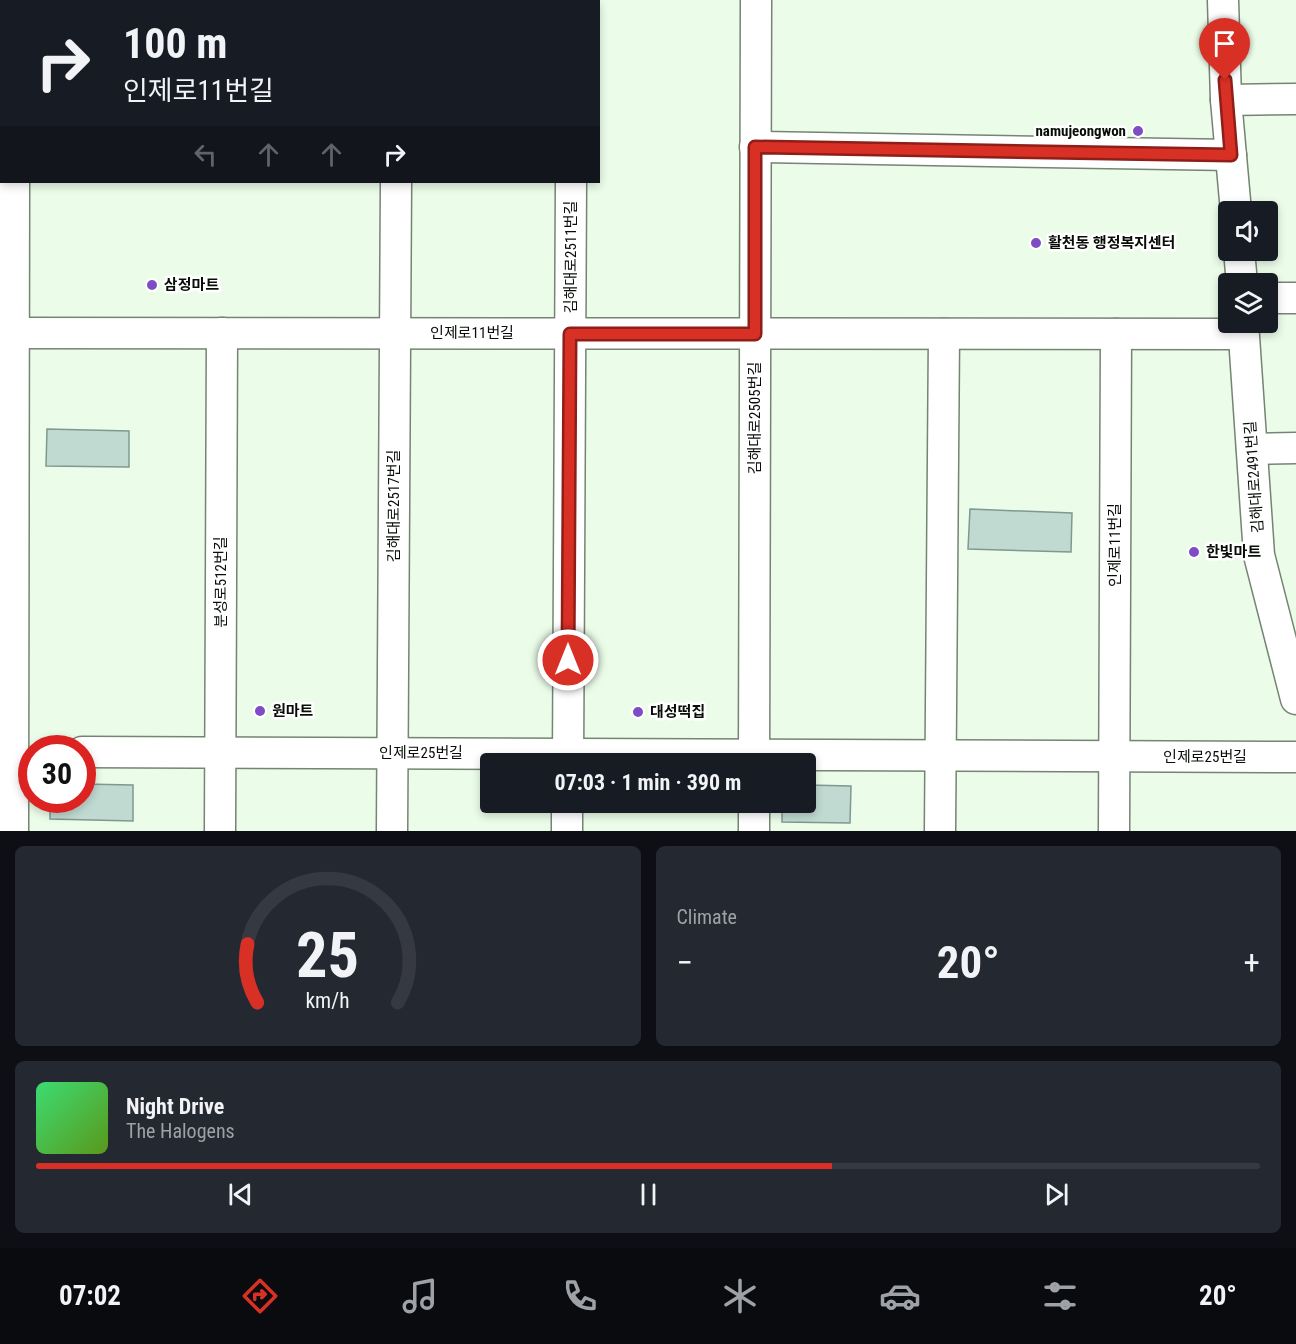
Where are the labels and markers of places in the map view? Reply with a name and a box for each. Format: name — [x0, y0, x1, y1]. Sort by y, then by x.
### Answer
pin — [1199, 18, 1250, 80]
place label: namujeongwon — [1035, 122, 1126, 140]
marker: namujeongwon — [1131, 124, 1145, 138]
place label: 활천동 행정복지센터 — [1048, 234, 1176, 252]
marker: 활천동 행정복지센터 — [1029, 236, 1043, 250]
place label: 삼정마트 — [164, 276, 219, 294]
marker: 삼정마트 — [145, 278, 159, 292]
place label: 한빛마트 — [1206, 543, 1261, 561]
marker: 한빛마트 — [1187, 545, 1201, 559]
place label: 원마트 — [272, 702, 314, 720]
place label: 대성떡집 — [650, 703, 705, 721]
marker: 원마트 — [253, 704, 267, 718]
marker: 대성떡집 — [631, 705, 645, 719]

